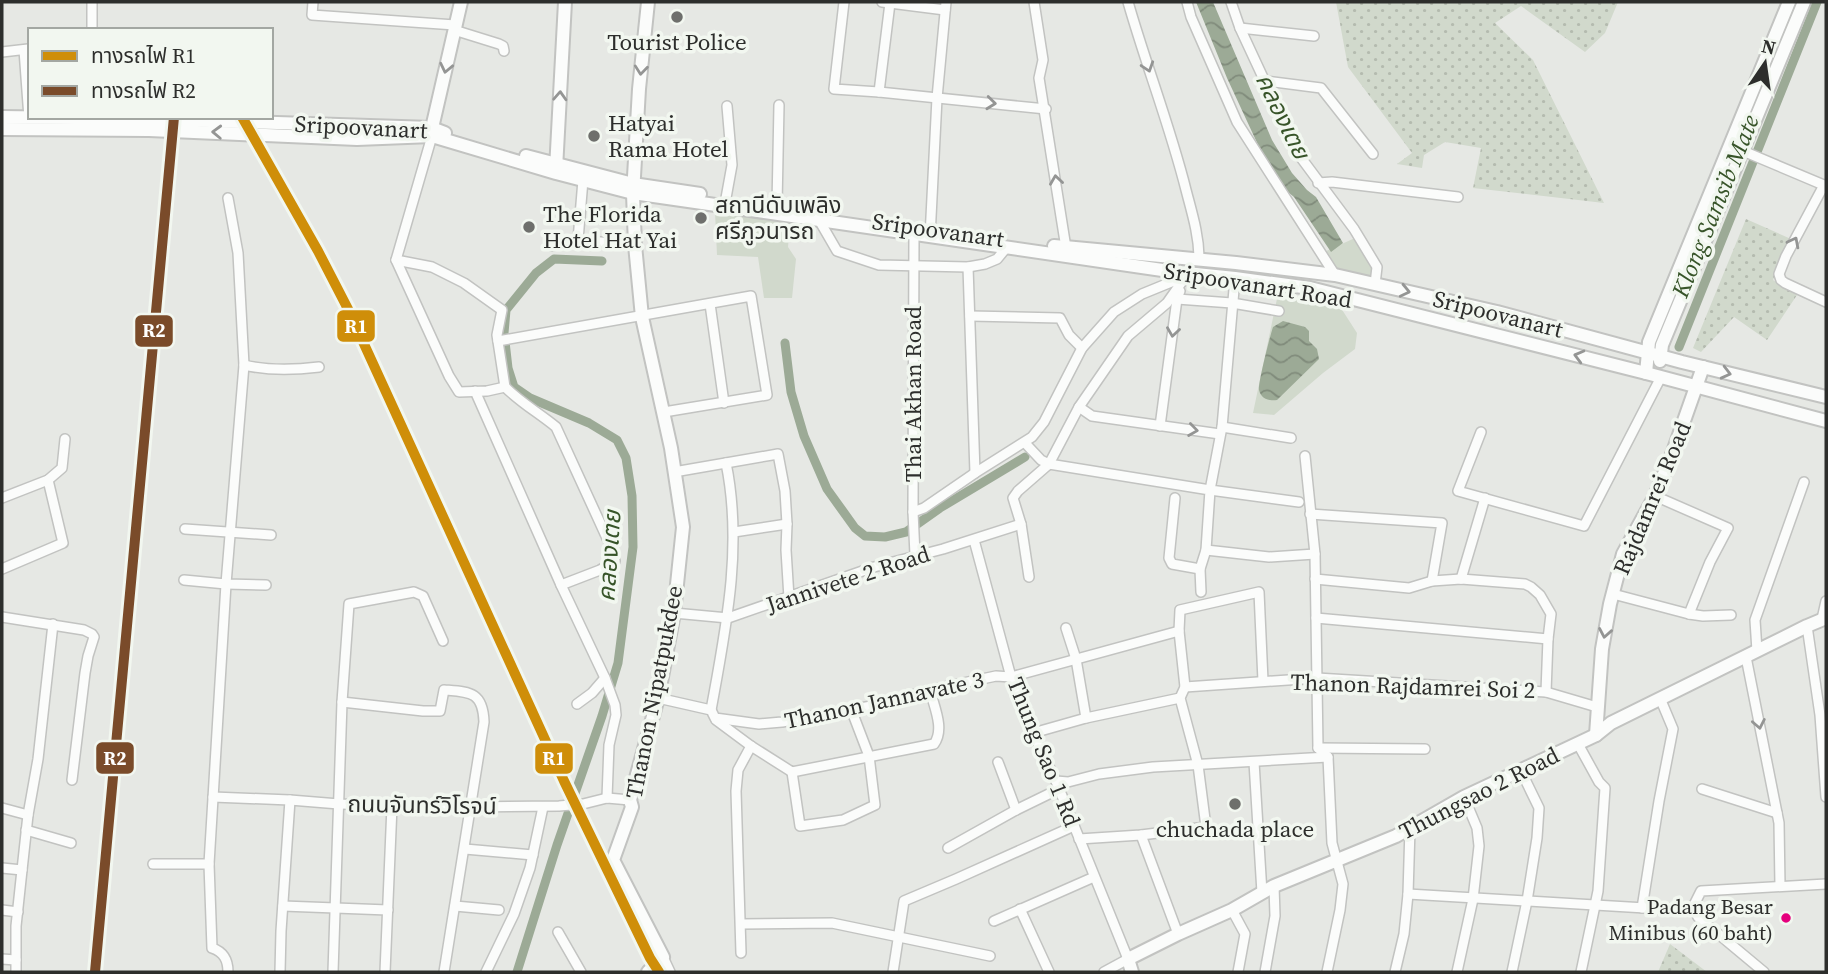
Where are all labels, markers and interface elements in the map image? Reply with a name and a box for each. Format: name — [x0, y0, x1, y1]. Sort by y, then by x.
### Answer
marker: Tourist Police — [669, 9, 685, 25]
place label: Tourist Police — [607, 26, 747, 58]
legend — [28, 28, 273, 119]
north arrow — [1730, 28, 1800, 98]
text: N — [1759, 32, 1779, 61]
text: ทางรถไฟ R1 — [91, 41, 196, 70]
one-way arrow — [1140, 60, 1154, 73]
one-way arrow — [439, 62, 454, 74]
one-way arrow — [633, 64, 648, 75]
water label: คลองเตย — [1248, 68, 1319, 166]
text: ทางรถไฟ R2 — [91, 76, 196, 105]
one-way arrow — [552, 90, 567, 101]
one-way arrow — [986, 96, 997, 111]
place label: Hatyai Rama Hotel — [608, 107, 728, 165]
street label: Sripoovanart — [294, 108, 429, 146]
water label: Klong Samsib Mate — [1663, 110, 1767, 303]
one-way arrow — [211, 125, 222, 140]
marker: Hatyai Rama Hotel — [586, 128, 602, 144]
one-way arrow — [1049, 175, 1064, 186]
place label: สถานีดับเพลิง ศรีภูวนารถ — [715, 189, 841, 247]
place label: The Florida Hotel Hat Yai — [543, 198, 677, 256]
street label: Sripoovanart — [870, 205, 1006, 255]
marker: สถานีดับเพลิง ศรีภูวนารถ — [693, 210, 709, 226]
marker: The Florida Hotel Hat Yai — [521, 219, 537, 235]
one-way arrow — [1786, 237, 1799, 249]
street label: Sripoovanart Road — [1162, 254, 1354, 316]
street label: Sripoovanart — [1430, 282, 1567, 346]
one-way arrow — [1399, 283, 1411, 297]
street label: Thai Akhan Road — [897, 306, 929, 482]
line badge: R1 — [336, 309, 376, 343]
text: R1 — [344, 313, 368, 339]
line badge: R2 — [134, 314, 174, 348]
text: R2 — [142, 317, 166, 343]
one-way arrow — [1165, 326, 1180, 338]
one-way arrow — [1574, 350, 1586, 364]
one-way arrow — [1720, 365, 1732, 379]
street label: Rajdamrei Road — [1605, 416, 1699, 580]
one-way arrow — [1187, 423, 1199, 438]
water label: คลองเตย — [589, 507, 629, 603]
street label: Jannivete 2 Road — [761, 537, 934, 621]
street label: Thanon Nipatpukdee — [618, 583, 690, 801]
one-way arrow — [1598, 627, 1613, 639]
street label: Thanon Jannavate 3 — [781, 663, 987, 737]
street label: Thanon Rajdamrei Soi 2 — [1290, 666, 1536, 706]
street label: Thung Sao 1 Rd — [1000, 673, 1088, 831]
one-way arrow — [1751, 718, 1766, 730]
street label: Thungsao 2 Road — [1394, 739, 1564, 847]
line badge: R2 — [95, 741, 135, 775]
line badge: R1 — [534, 742, 574, 775]
text: R2 — [103, 745, 127, 771]
text: R1 — [542, 745, 566, 771]
street label: ถนนจันทร์วิโรจน์ — [347, 788, 497, 822]
marker: chuchada place — [1227, 796, 1243, 812]
place label: chuchada place — [1156, 813, 1314, 845]
place label: Padang Besar Minibus (60 baht) — [1608, 892, 1773, 947]
marker: Padang Besar Minibus (60 baht) — [1779, 911, 1793, 925]

